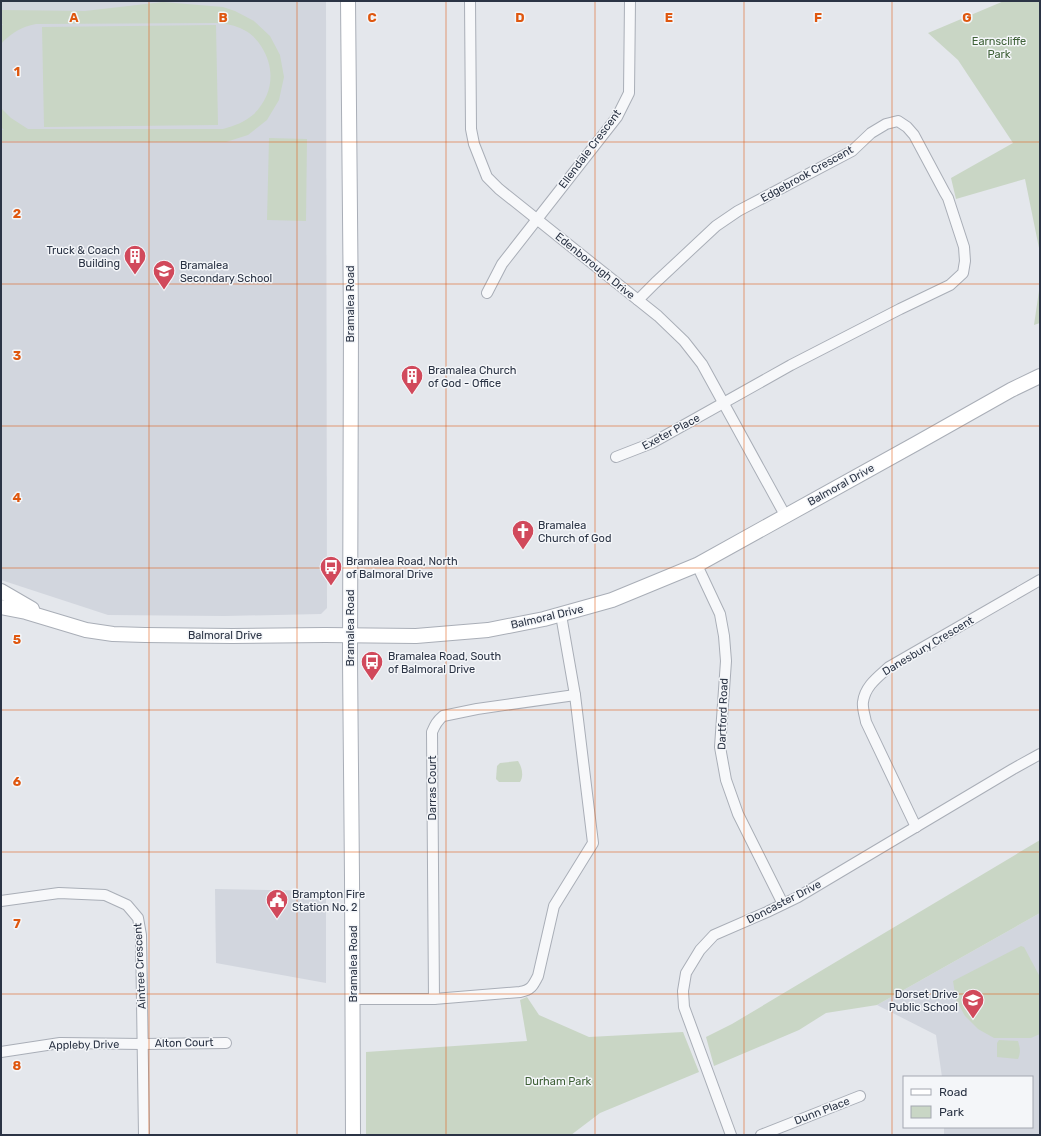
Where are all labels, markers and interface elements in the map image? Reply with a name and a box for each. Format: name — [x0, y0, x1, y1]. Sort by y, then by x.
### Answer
text: A — [69, 10, 79, 25]
text: B — [218, 10, 228, 25]
text: C — [367, 10, 377, 25]
text: D — [515, 10, 525, 25]
text: E — [665, 10, 673, 25]
text: F — [814, 10, 822, 25]
text: G — [962, 10, 972, 25]
park label: Earnscliffe Park — [972, 35, 1026, 61]
text: 1 — [14, 64, 20, 79]
street label: Ellendale Crescent — [556, 106, 624, 191]
street label: Edgebrook Crescent — [759, 143, 856, 205]
text: 2 — [13, 206, 21, 221]
street label: Edenborough Drive — [553, 230, 637, 302]
building icon: Truck & Coach Building — [122, 243, 148, 276]
place label: Truck & Coach Building — [47, 244, 120, 270]
school or university icon: Bramalea Secondary School — [151, 258, 177, 291]
place label: Bramalea Secondary School — [180, 259, 272, 285]
street label: Bramalea Road — [344, 265, 357, 343]
text: 3 — [13, 348, 22, 363]
building icon: Bramalea Church of God - Office — [399, 363, 425, 396]
place label: Bramalea Church of God - Office — [428, 364, 516, 390]
street label: Exeter Place — [640, 411, 702, 453]
street label: Balmoral Drive — [805, 461, 877, 509]
text: 4 — [13, 490, 22, 505]
church icon: Bramalea Church of God — [510, 518, 536, 551]
place label: Bramalea Church of God — [538, 519, 611, 545]
bus stop icon: Bramalea Road, North of Balmoral Drive — [318, 554, 344, 587]
place label: Bramalea Road, North of Balmoral Drive — [346, 555, 458, 581]
street label: Bramalea Road — [344, 589, 357, 667]
street label: Balmoral Drive — [509, 602, 585, 632]
street label: Danesbury Crescent — [880, 613, 977, 678]
street label: Balmoral Drive — [188, 629, 262, 642]
text: 5 — [13, 632, 21, 647]
bus stop icon: Bramalea Road, South of Balmoral Drive — [359, 649, 385, 682]
place label: Bramalea Road, South of Balmoral Drive — [388, 650, 501, 676]
street label: Dartford Road — [715, 678, 731, 750]
street label: Darras Court — [426, 755, 439, 821]
text: 6 — [13, 774, 22, 789]
street label: Doncaster Drive — [745, 878, 823, 926]
public building icon: Brampton Fire Station No. 2 — [264, 887, 290, 920]
place label: Brampton Fire Station No. 2 — [292, 888, 365, 914]
text: 7 — [13, 916, 21, 931]
street label: Aintree Crescent — [131, 922, 149, 1009]
street label: Bramalea Road — [347, 925, 360, 1003]
school or university icon: Dorset Drive Public School — [960, 987, 986, 1020]
place label: Dorset Drive Public School — [889, 988, 958, 1014]
street label: Alton Court — [155, 1036, 214, 1050]
street label: Appleby Drive — [49, 1038, 119, 1052]
text: 8 — [13, 1058, 22, 1073]
park label: Durham Park — [525, 1075, 592, 1088]
legend — [903, 1076, 1033, 1128]
text: Road — [939, 1085, 967, 1099]
street label: Dunn Place — [792, 1094, 852, 1128]
text: Park — [939, 1105, 965, 1119]

